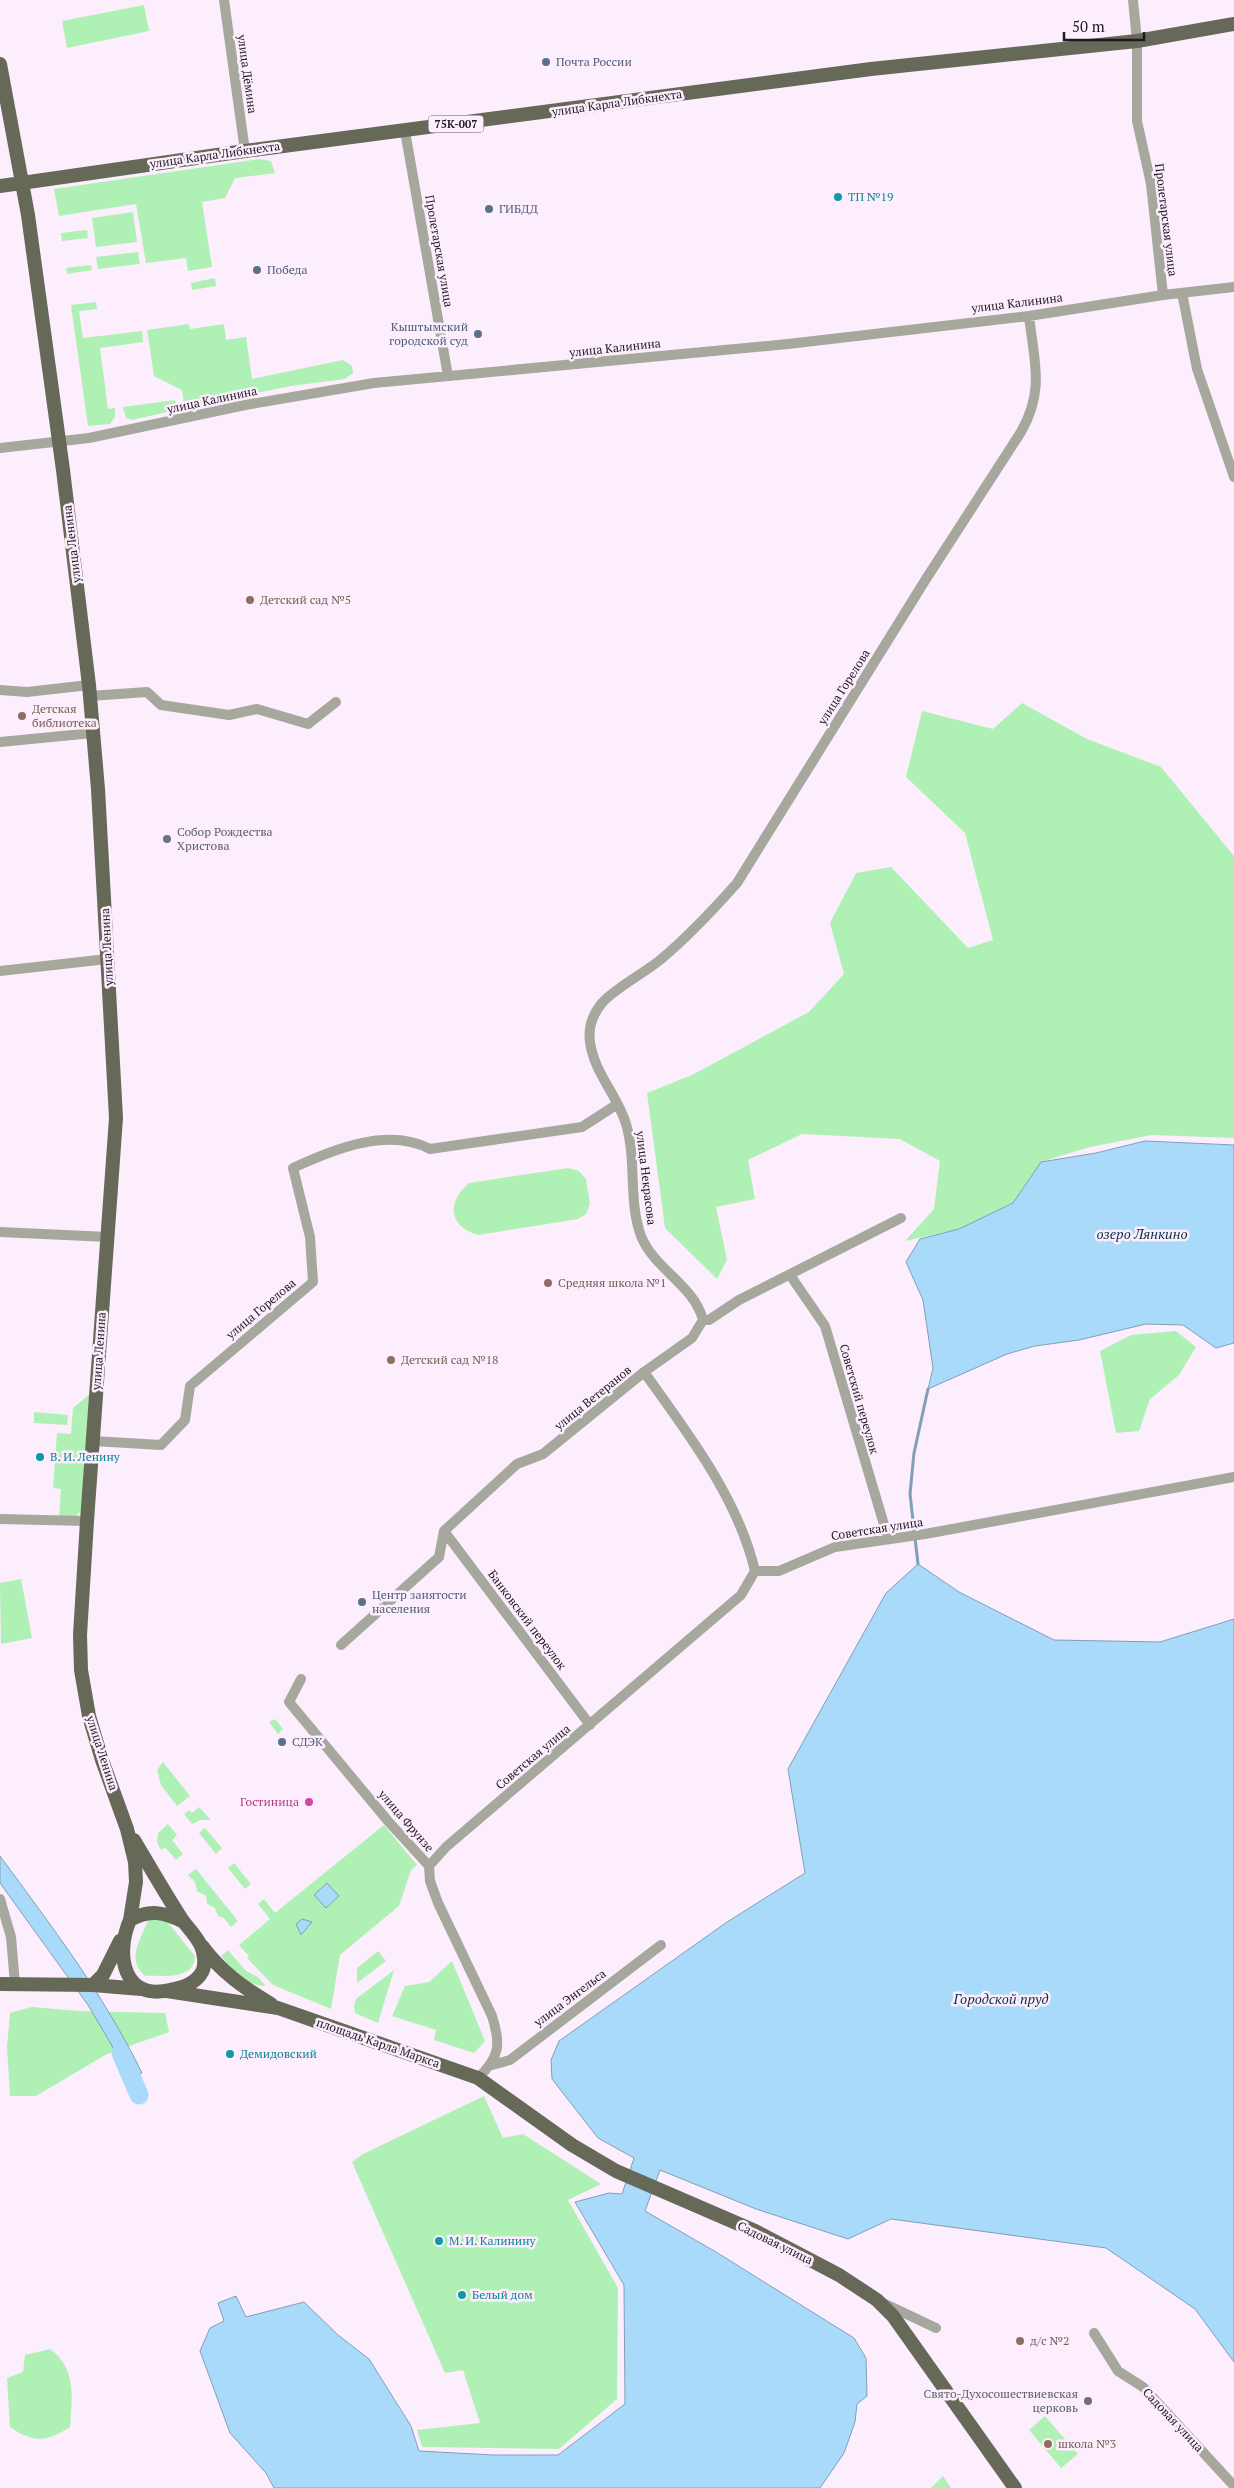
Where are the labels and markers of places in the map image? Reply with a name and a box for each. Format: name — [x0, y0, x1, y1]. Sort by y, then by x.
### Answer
place label: Почта России — [556, 54, 632, 69]
marker: Почта России — [540, 56, 552, 68]
place label: ТП №19 — [848, 189, 893, 204]
marker: ТП №19 — [832, 191, 844, 203]
place label: ГИБДД — [499, 201, 539, 216]
marker: ГИБДД — [483, 203, 495, 215]
place label: Победа — [267, 262, 308, 277]
marker: Победа — [251, 264, 263, 276]
place label: Кыштымский городской суд — [389, 319, 468, 348]
marker: Кыштымский городской суд — [472, 328, 484, 340]
place label: Детский сад №5 — [260, 592, 351, 607]
marker: Детский сад №5 — [244, 594, 256, 606]
place label: Детская библиотека — [32, 701, 97, 730]
marker: Детская библиотека — [16, 710, 28, 722]
place label: Собор Рождества Христова — [177, 824, 273, 853]
marker: Собор Рождества Христова — [161, 833, 173, 845]
place label: Средняя школа №1 — [558, 1275, 666, 1290]
marker: Средняя школа №1 — [542, 1277, 554, 1289]
place label: Детский сад №18 — [401, 1352, 498, 1367]
marker: Детский сад №18 — [385, 1354, 397, 1366]
place label: В. И. Ленину — [50, 1449, 121, 1464]
marker: В. И. Ленину — [34, 1451, 46, 1463]
place label: Центр занятости населения — [372, 1587, 467, 1616]
marker: Центр занятости населения — [356, 1596, 368, 1608]
place label: СДЭК — [292, 1734, 323, 1749]
marker: СДЭК — [276, 1736, 288, 1748]
place label: Гостиница — [240, 1794, 299, 1809]
marker: Гостиница — [303, 1796, 315, 1808]
place label: Демидовский — [240, 2046, 317, 2061]
marker: Демидовский — [224, 2048, 236, 2060]
place label: М. И. Калинину — [449, 2233, 537, 2248]
marker: М. И. Калинину — [433, 2235, 445, 2247]
place label: Белый дом — [472, 2287, 533, 2302]
marker: Белый дом — [456, 2289, 468, 2301]
place label: д/с №2 — [1030, 2333, 1069, 2348]
marker: д/с №2 — [1014, 2335, 1026, 2347]
place label: Свято-Духосошествиевская церковь — [924, 2386, 1078, 2415]
marker: Свято-Духосошествиевская церковь — [1082, 2395, 1094, 2407]
place label: школа №3 — [1058, 2436, 1116, 2451]
marker: школа №3 — [1042, 2438, 1054, 2450]

